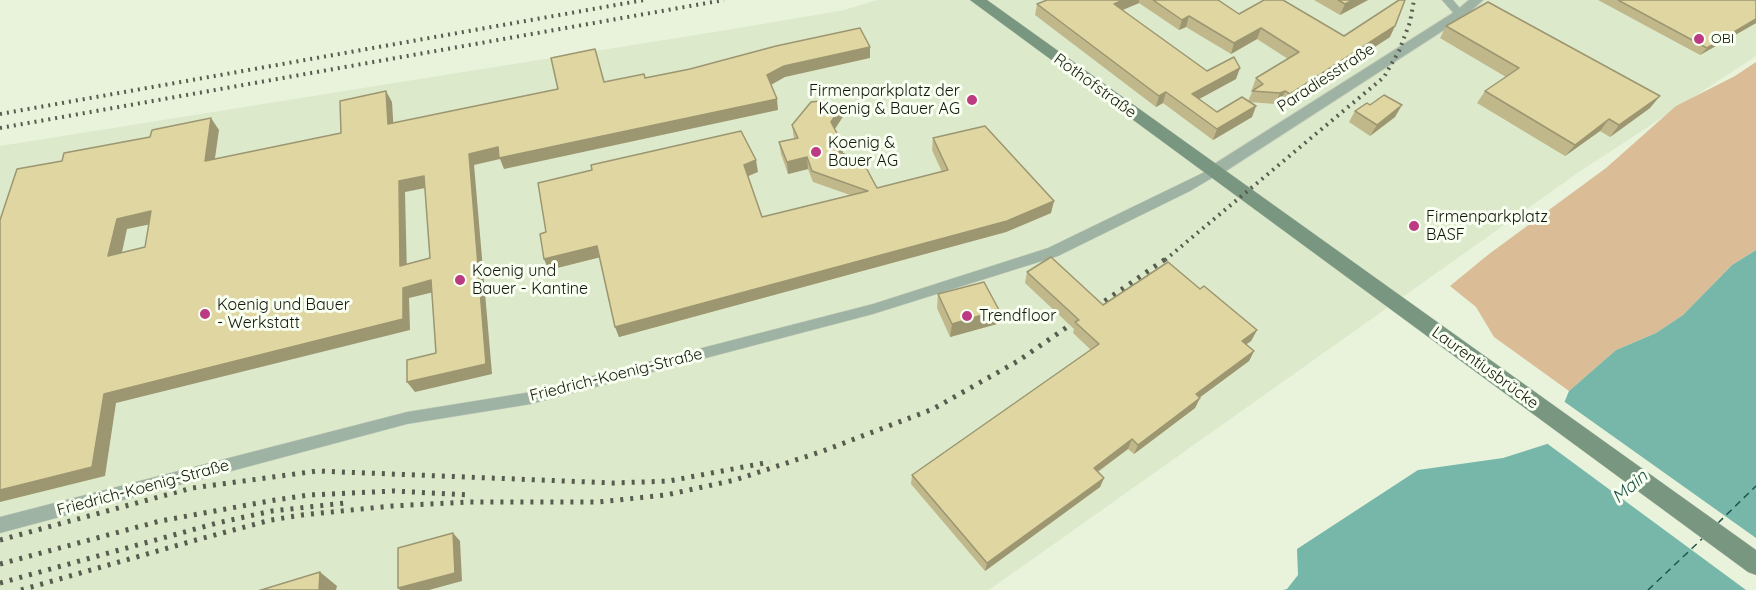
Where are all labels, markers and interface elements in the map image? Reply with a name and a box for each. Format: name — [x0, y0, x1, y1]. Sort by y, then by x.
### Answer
place label: OBI — [1711, 31, 1734, 47]
marker: OBI — [1692, 32, 1706, 46]
street label: Paradiesstraße — [1274, 40, 1378, 116]
street label: Rothofstraße — [1050, 50, 1140, 122]
place label: Firmenparkplatz der Koenig & Bauer AG — [809, 81, 960, 119]
marker: Firmenparkplatz der Koenig & Bauer AG — [965, 93, 979, 107]
place label: Koenig & Bauer AG — [828, 133, 898, 171]
marker: Koenig & Bauer AG — [809, 145, 823, 159]
place label: Firmenparkplatz BASF — [1426, 207, 1548, 245]
marker: Firmenparkplatz BASF — [1407, 219, 1421, 233]
place label: Koenig und Bauer - Kantine — [472, 261, 588, 299]
marker: Koenig und Bauer - Kantine — [453, 273, 467, 287]
place label: Koenig und Bauer - Werkstatt — [217, 295, 350, 333]
place label: Trendfloor — [979, 306, 1056, 326]
marker: Koenig und Bauer - Werkstatt — [198, 307, 212, 321]
marker: Trendfloor — [960, 309, 974, 323]
street label: Laurentiusbrücke — [1428, 323, 1542, 413]
street label: Friedrich-Koenig-Straße — [528, 344, 704, 406]
street label: Friedrich-Koenig-Straße — [55, 456, 231, 520]
water label: Main — [1608, 466, 1652, 508]

